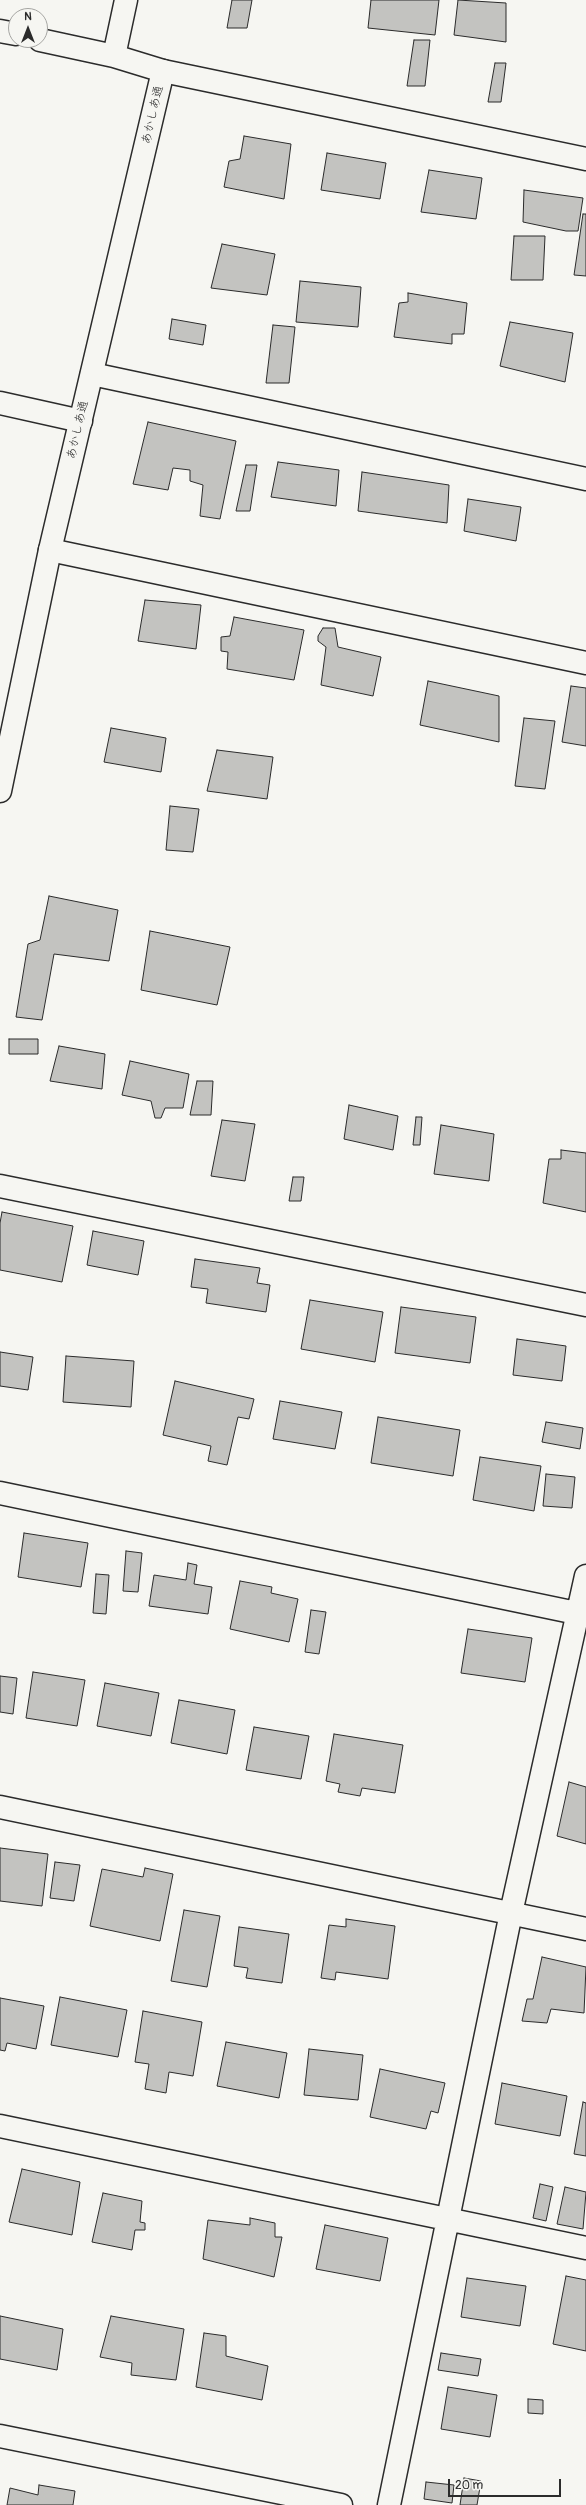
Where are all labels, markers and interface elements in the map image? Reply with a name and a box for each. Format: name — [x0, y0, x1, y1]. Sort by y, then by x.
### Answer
north arrow — [8, 8, 48, 48]
text: N — [24, 10, 32, 23]
street label: あかしあ通 — [139, 84, 167, 146]
street label: あかしあ通 — [64, 399, 92, 461]
scale bar — [450, 2471, 563, 2497]
text: 20 m — [455, 2478, 483, 2493]

